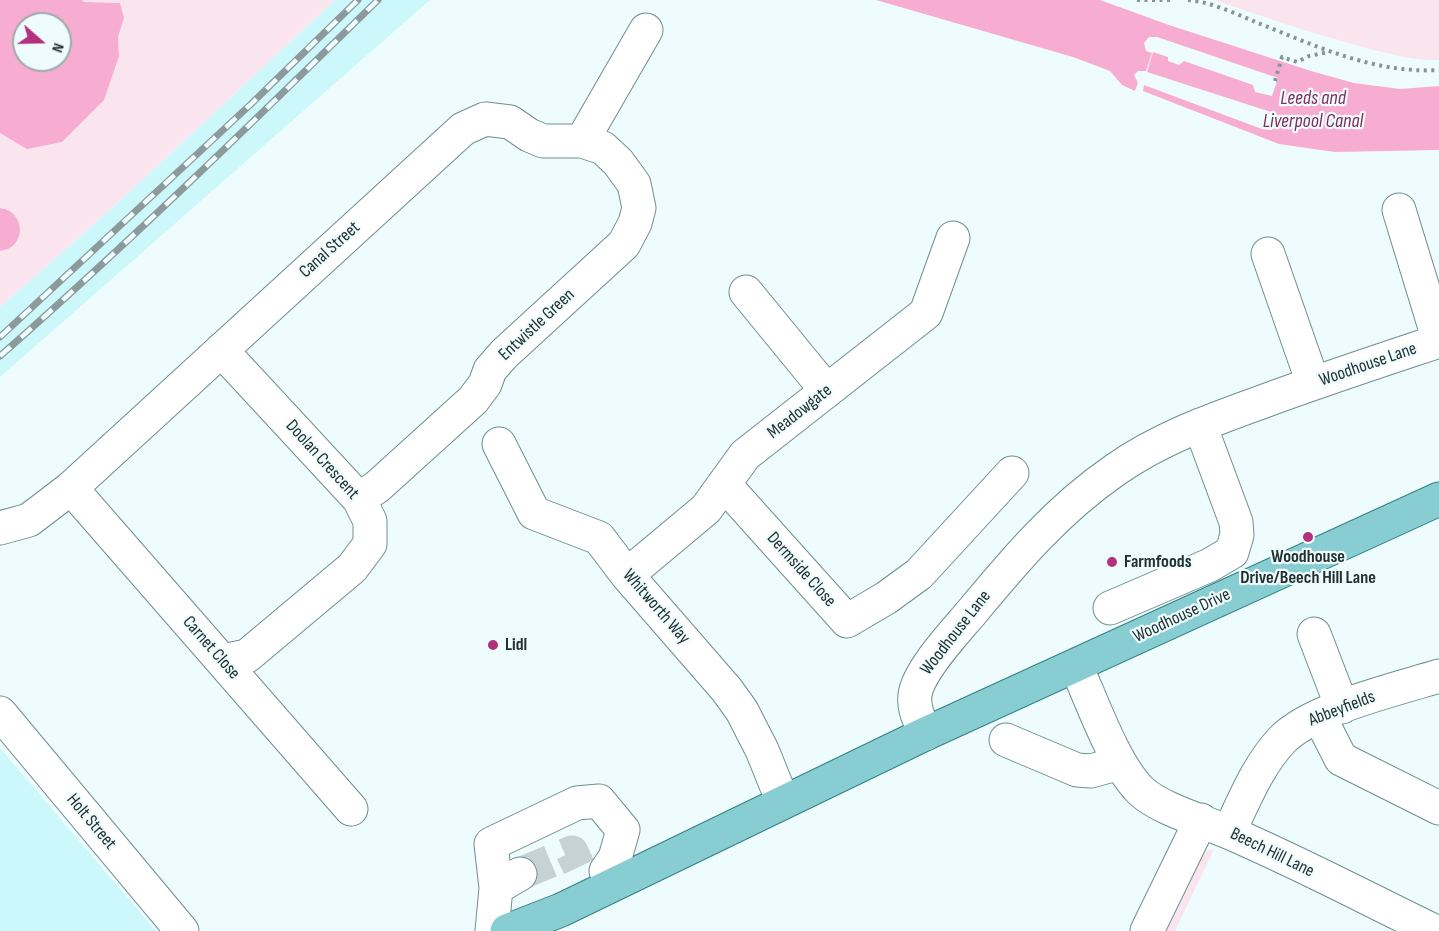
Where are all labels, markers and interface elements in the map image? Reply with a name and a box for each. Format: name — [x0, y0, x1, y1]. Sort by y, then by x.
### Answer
north arrow — [12, 12, 72, 72]
text: N — [47, 40, 68, 55]
water label: Leeds and Liverpool Canal — [1263, 87, 1363, 134]
street label: Canal Street — [295, 217, 365, 283]
street label: Entwistle Green — [495, 284, 579, 366]
street label: Woodhouse Lane — [1316, 338, 1420, 392]
street label: Meadowgate — [763, 380, 837, 444]
street label: Doolan Crescent — [281, 416, 363, 504]
street label: Dermside Close — [762, 528, 840, 612]
marker: Woodhouse Drive/Beech Hill Lane — [1301, 530, 1315, 544]
place label: Woodhouse Drive/Beech Hill Lane — [1240, 546, 1376, 588]
place label: Farmfoods — [1124, 551, 1192, 573]
marker: Farmfoods — [1105, 555, 1119, 569]
street label: Whitworth Way — [618, 565, 694, 649]
street label: Woodhouse Drive — [1130, 584, 1234, 648]
street label: Woodhouse Lane — [916, 586, 996, 680]
street label: Carnet Close — [178, 612, 244, 684]
place label: Lidl — [505, 634, 527, 656]
marker: Lidl — [486, 638, 500, 652]
street label: Abbeyfields — [1306, 686, 1378, 732]
street label: Holt Street — [61, 790, 121, 854]
street label: Beech Hill Lane — [1226, 823, 1318, 883]

